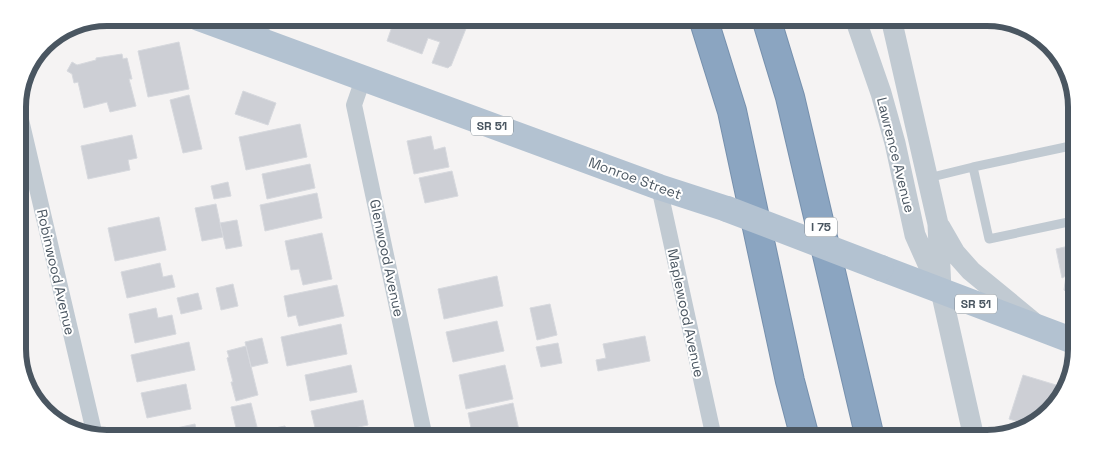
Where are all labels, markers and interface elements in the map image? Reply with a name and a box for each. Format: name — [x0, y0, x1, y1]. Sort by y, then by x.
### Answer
street label: Lawrence Avenue — [873, 95, 919, 215]
road number: SR 51 — [471, 116, 513, 136]
street label: Monroe Street — [586, 153, 684, 203]
street label: Glenwood Avenue — [366, 198, 408, 318]
street label: Robinwood Avenue — [33, 207, 79, 337]
road number: I 75 — [805, 218, 837, 236]
street label: Maplewood Avenue — [664, 247, 708, 379]
road number: SR 51 — [955, 294, 997, 314]

